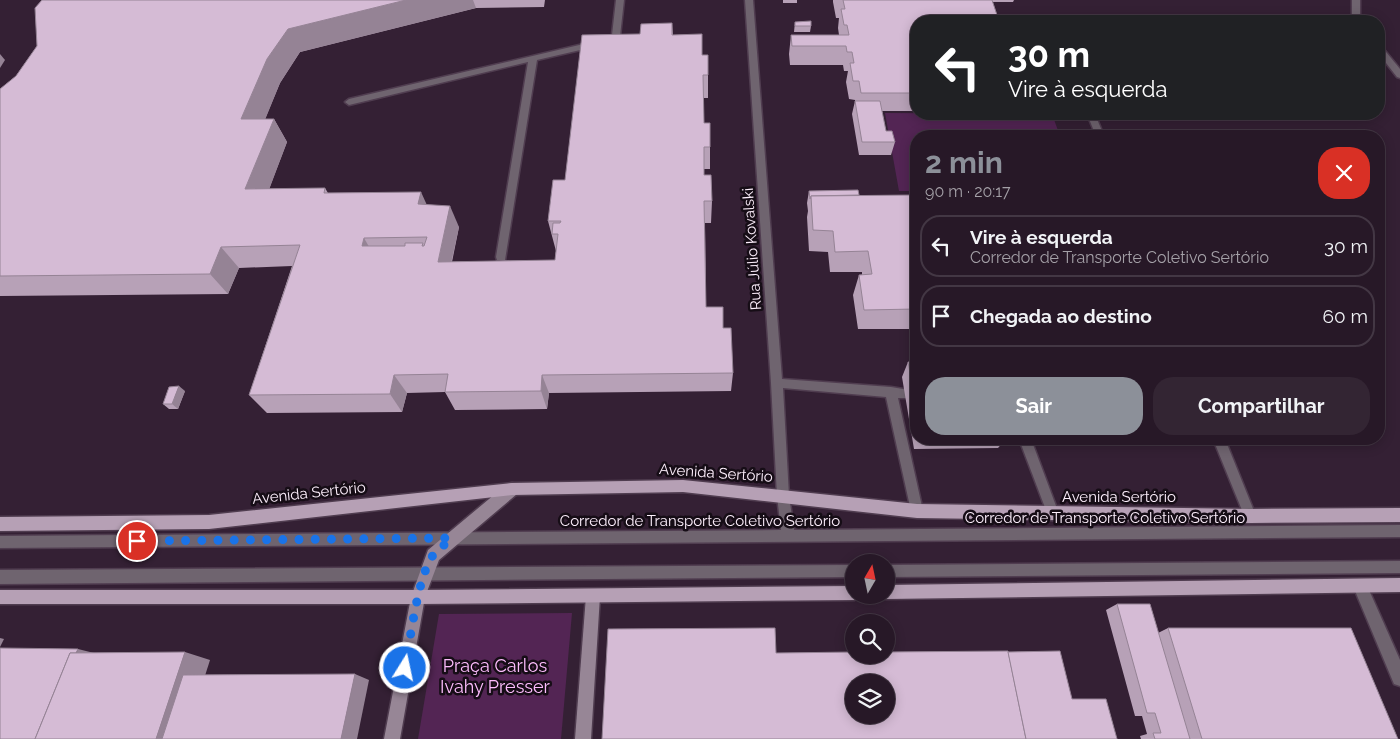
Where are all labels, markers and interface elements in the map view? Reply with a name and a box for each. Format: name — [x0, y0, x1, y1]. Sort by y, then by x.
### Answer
text: 30 m — [1008, 34, 1090, 75]
icon: left — [925, 35, 990, 100]
text: Vire à esquerda — [1008, 76, 1167, 102]
text: 2 min — [925, 145, 1003, 180]
button: close — [1318, 147, 1370, 199]
text: 90 m · 20:17 — [925, 182, 1011, 201]
street label: Rua Júlio Kovalski — [739, 187, 765, 311]
text: Vire à esquerda — [970, 226, 1113, 248]
icon: left — [927, 232, 955, 260]
text: 30 m — [1324, 235, 1368, 257]
text: Corredor de Transporte Coletivo Sertório — [970, 248, 1269, 267]
icon: arrive — [927, 302, 955, 330]
text: Chegada ao destino — [970, 305, 1152, 327]
text: 60 m — [1323, 305, 1368, 327]
button: Sair — [925, 377, 1143, 435]
button: Compartilhar — [1153, 377, 1370, 435]
street label: Avenida Sertório — [659, 460, 774, 486]
street label: Avenida Sertório — [251, 478, 367, 508]
street label: Avenida Sertório — [1062, 488, 1176, 506]
street label: Corredor de Transporte Coletivo Sertório — [965, 509, 1245, 527]
street label: Corredor de Transporte Coletivo Sertório — [560, 512, 840, 530]
pin — [116, 520, 158, 562]
icon: arrive — [123, 527, 151, 555]
north arrow — [845, 554, 895, 604]
map controls — [845, 554, 895, 724]
button: search — [845, 614, 895, 664]
position arrow — [378, 641, 430, 693]
park label: Praça Carlos Ivahy Presser — [440, 655, 551, 697]
button: layers — [845, 674, 895, 724]

